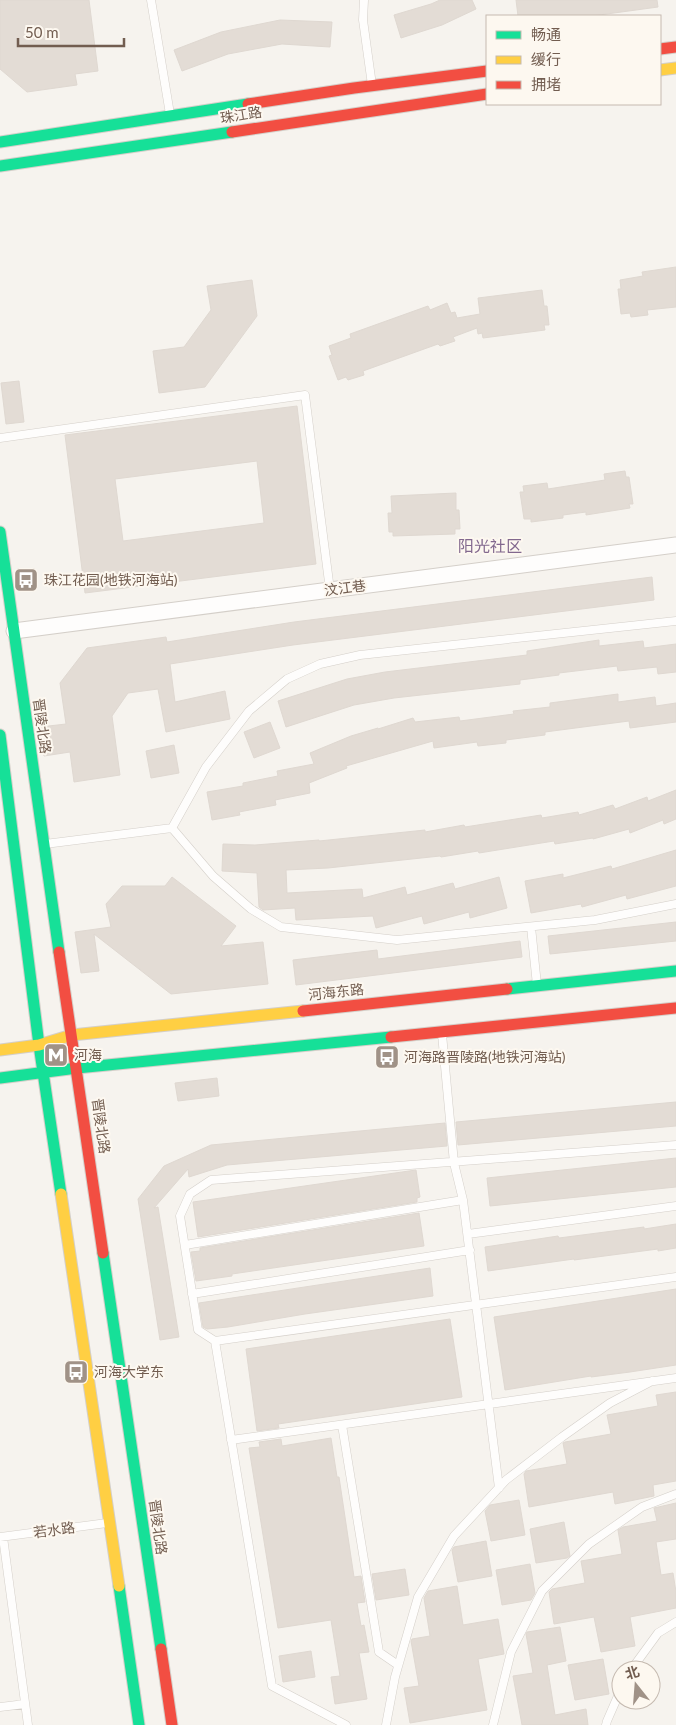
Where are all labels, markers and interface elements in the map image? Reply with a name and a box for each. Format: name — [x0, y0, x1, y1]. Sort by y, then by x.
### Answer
scale bar — [18, 15, 124, 47]
legend — [486, 15, 661, 105]
text: 50 m — [25, 23, 59, 41]
text: 畅通 — [531, 25, 561, 43]
text: 缓行 — [531, 50, 561, 68]
text: 拥堵 — [531, 75, 561, 93]
street label: 珠江路 — [219, 103, 263, 126]
district label: 阳光社区 — [458, 536, 522, 555]
bus stop icon: 珠江花园(地铁河海站) — [13, 567, 39, 593]
place label: 珠江花园(地铁河海站) — [44, 571, 178, 588]
street label: 汶江巷 — [323, 577, 367, 598]
street label: 晋陵北路 — [30, 697, 55, 755]
street label: 河海东路 — [307, 980, 365, 1003]
metro station icon: 河海 — [43, 1042, 69, 1068]
bus stop icon: 河海路晋陵路(地铁河海站) — [374, 1044, 400, 1070]
place label: 河海 — [74, 1046, 102, 1063]
place label: 河海路晋陵路(地铁河海站) — [404, 1048, 566, 1065]
street label: 晋陵北路 — [89, 1097, 114, 1155]
bus stop icon: 河海大学东 — [63, 1359, 89, 1385]
place label: 河海大学东 — [94, 1363, 164, 1380]
street label: 晋陵北路 — [146, 1498, 171, 1556]
street label: 若水路 — [32, 1518, 76, 1541]
north arrow — [611, 1660, 661, 1710]
text: 北 — [623, 1662, 641, 1682]

